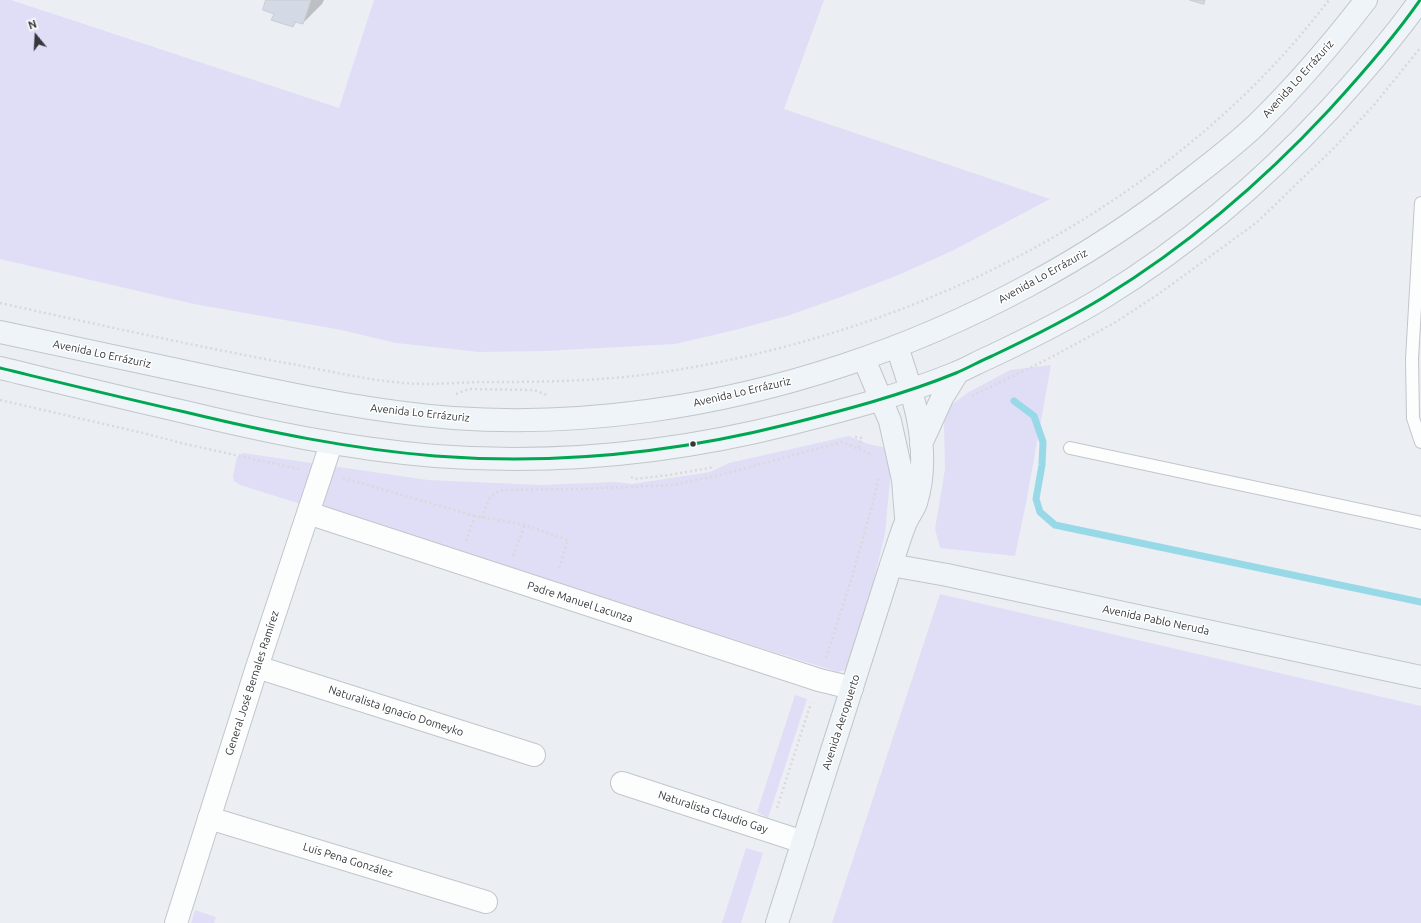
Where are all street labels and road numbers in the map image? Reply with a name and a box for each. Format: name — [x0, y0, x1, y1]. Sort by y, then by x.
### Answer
street label: Avenida Lo Errázuriz — [1260, 37, 1336, 121]
street label: Avenida Lo Errázuriz — [996, 246, 1090, 306]
street label: Avenida Lo Errázuriz — [52, 337, 152, 371]
street label: Avenida Lo Errázuriz — [692, 374, 792, 410]
street label: Avenida Lo Errázuriz — [370, 401, 470, 425]
street label: Padre Manuel Lacunza — [526, 579, 634, 625]
street label: Avenida Pablo Neruda — [1101, 602, 1211, 638]
street label: General José Bernales Ramírez — [222, 609, 282, 757]
street label: Avenida Aeropuerto — [819, 673, 863, 771]
street label: Naturalista Ignacio Domeyko — [327, 683, 465, 739]
street label: Naturalista Claudio Gay — [656, 788, 770, 836]
street label: Luis Pena González — [301, 840, 395, 880]

